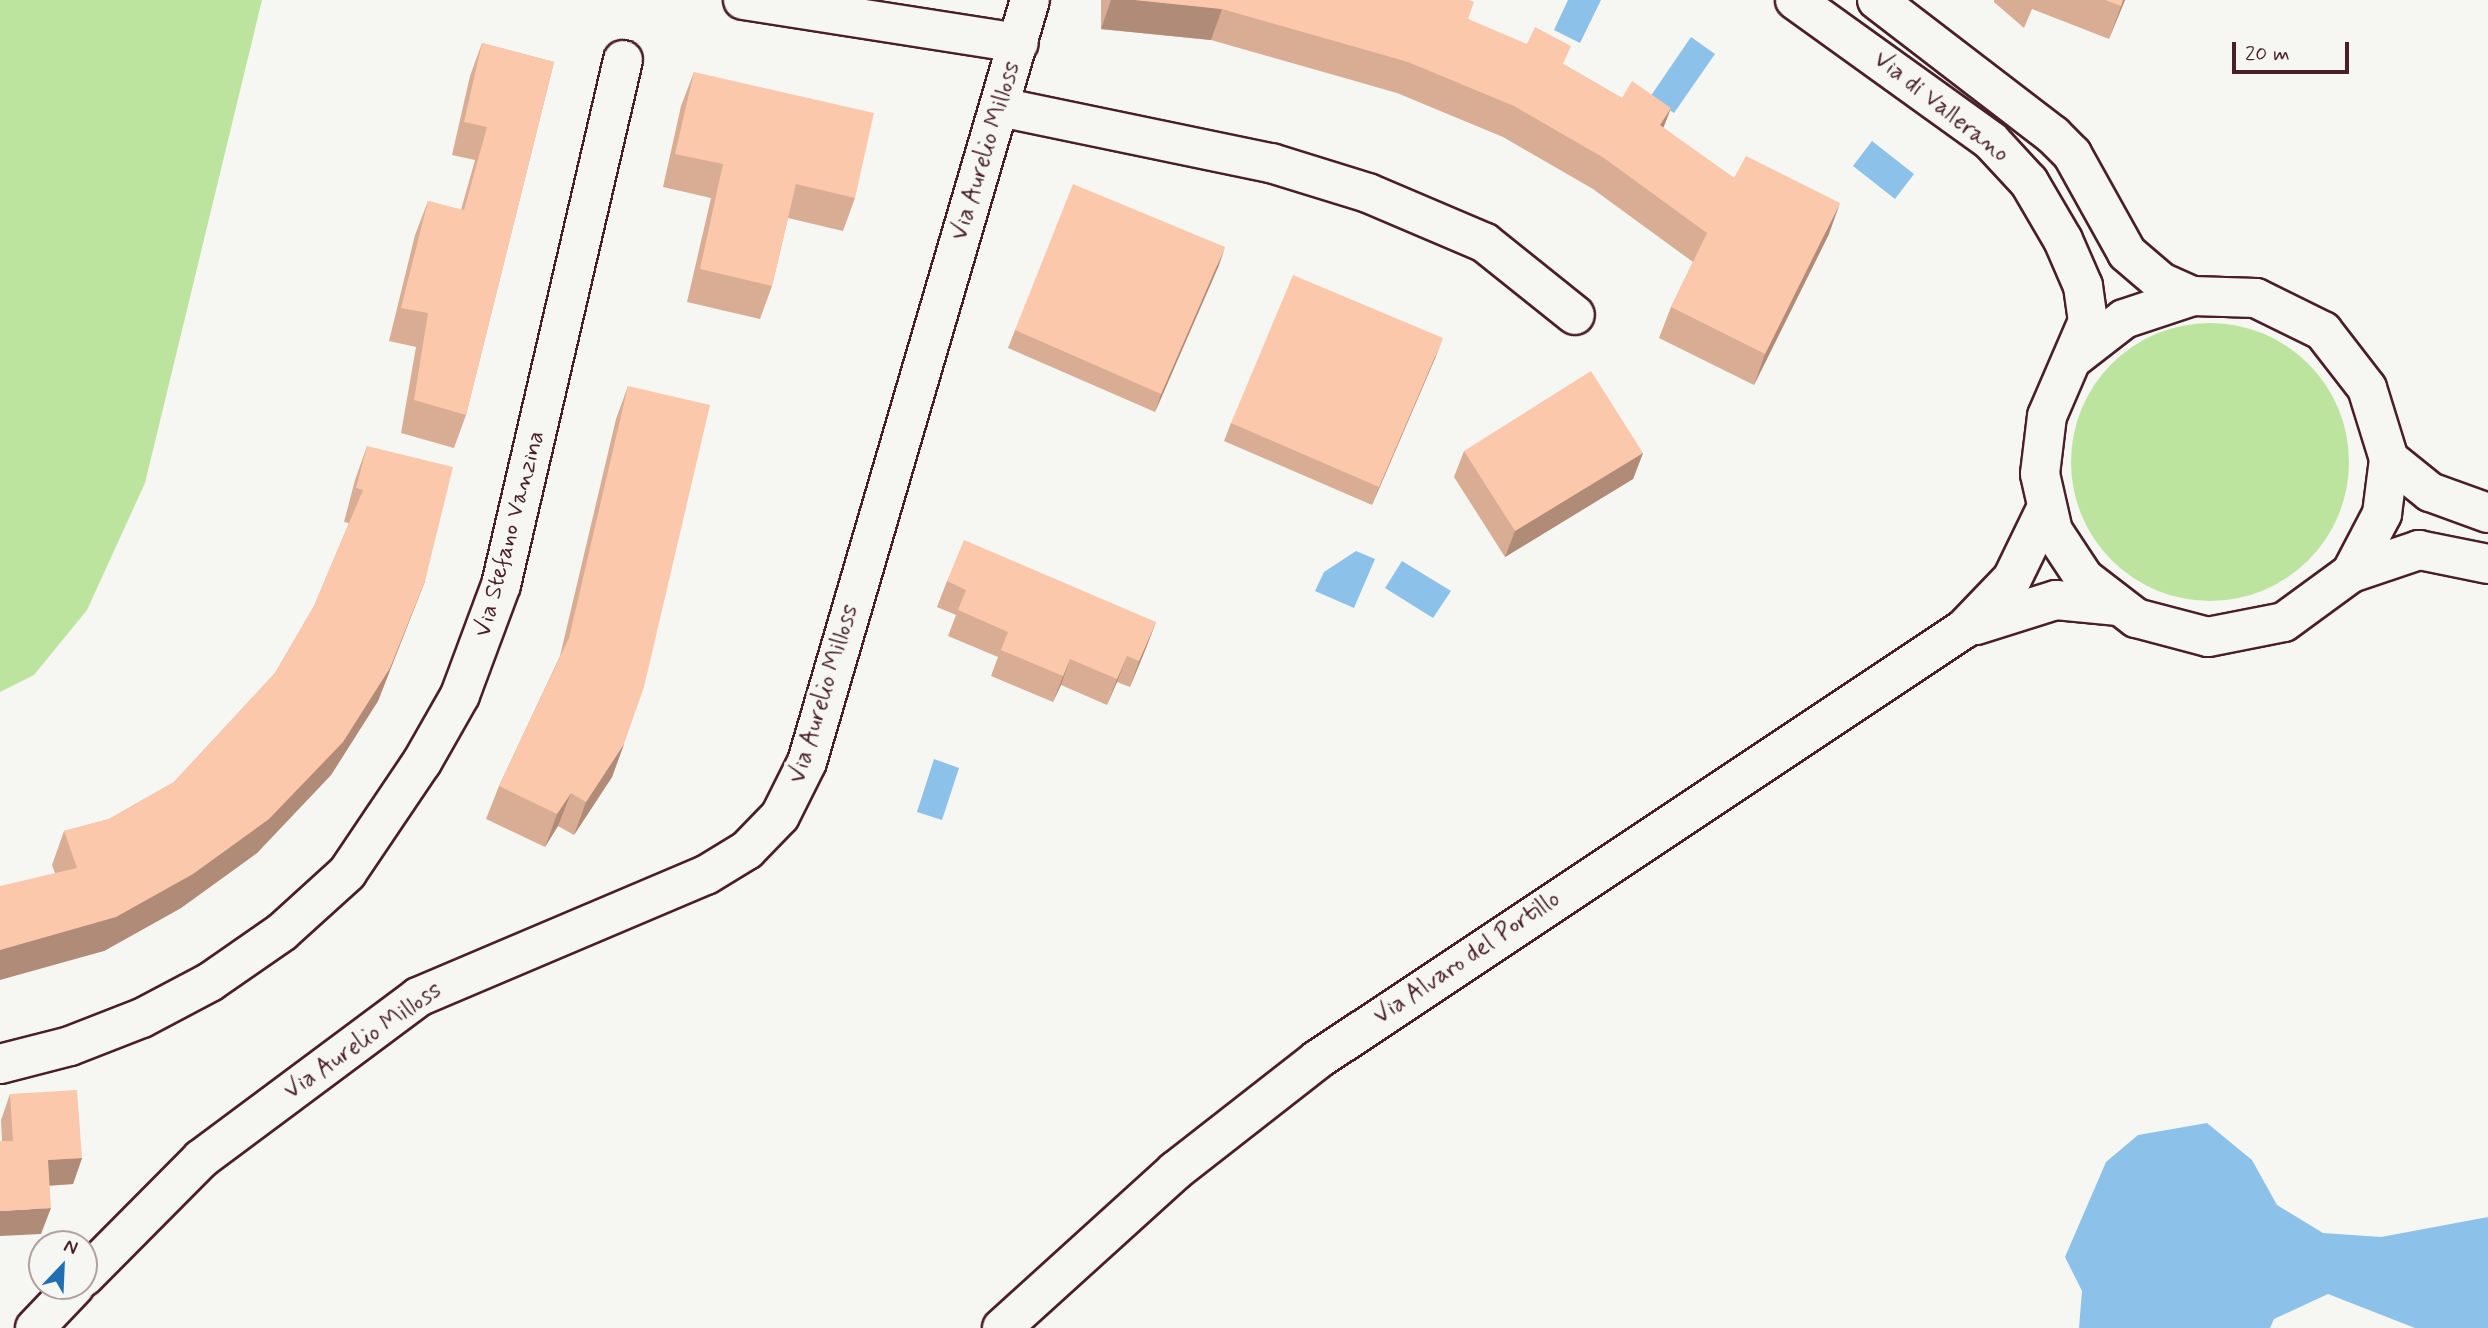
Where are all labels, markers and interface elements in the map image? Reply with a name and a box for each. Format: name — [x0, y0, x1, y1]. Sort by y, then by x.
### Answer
scale bar — [2236, 28, 2353, 72]
text: 20 m — [2245, 40, 2290, 68]
street label: Via di Vallerano — [1870, 47, 2012, 167]
street label: Via Aurelio Milloss — [946, 59, 1026, 243]
street label: Via Stefano Vanzina — [469, 431, 551, 637]
street label: Via Aurelio Milloss — [784, 602, 864, 786]
street label: Via Alvaro del Portillo — [1370, 886, 1564, 1030]
street label: Via Aurelio Milloss — [280, 977, 446, 1105]
north arrow — [28, 1230, 98, 1300]
text: N — [60, 1233, 81, 1261]

